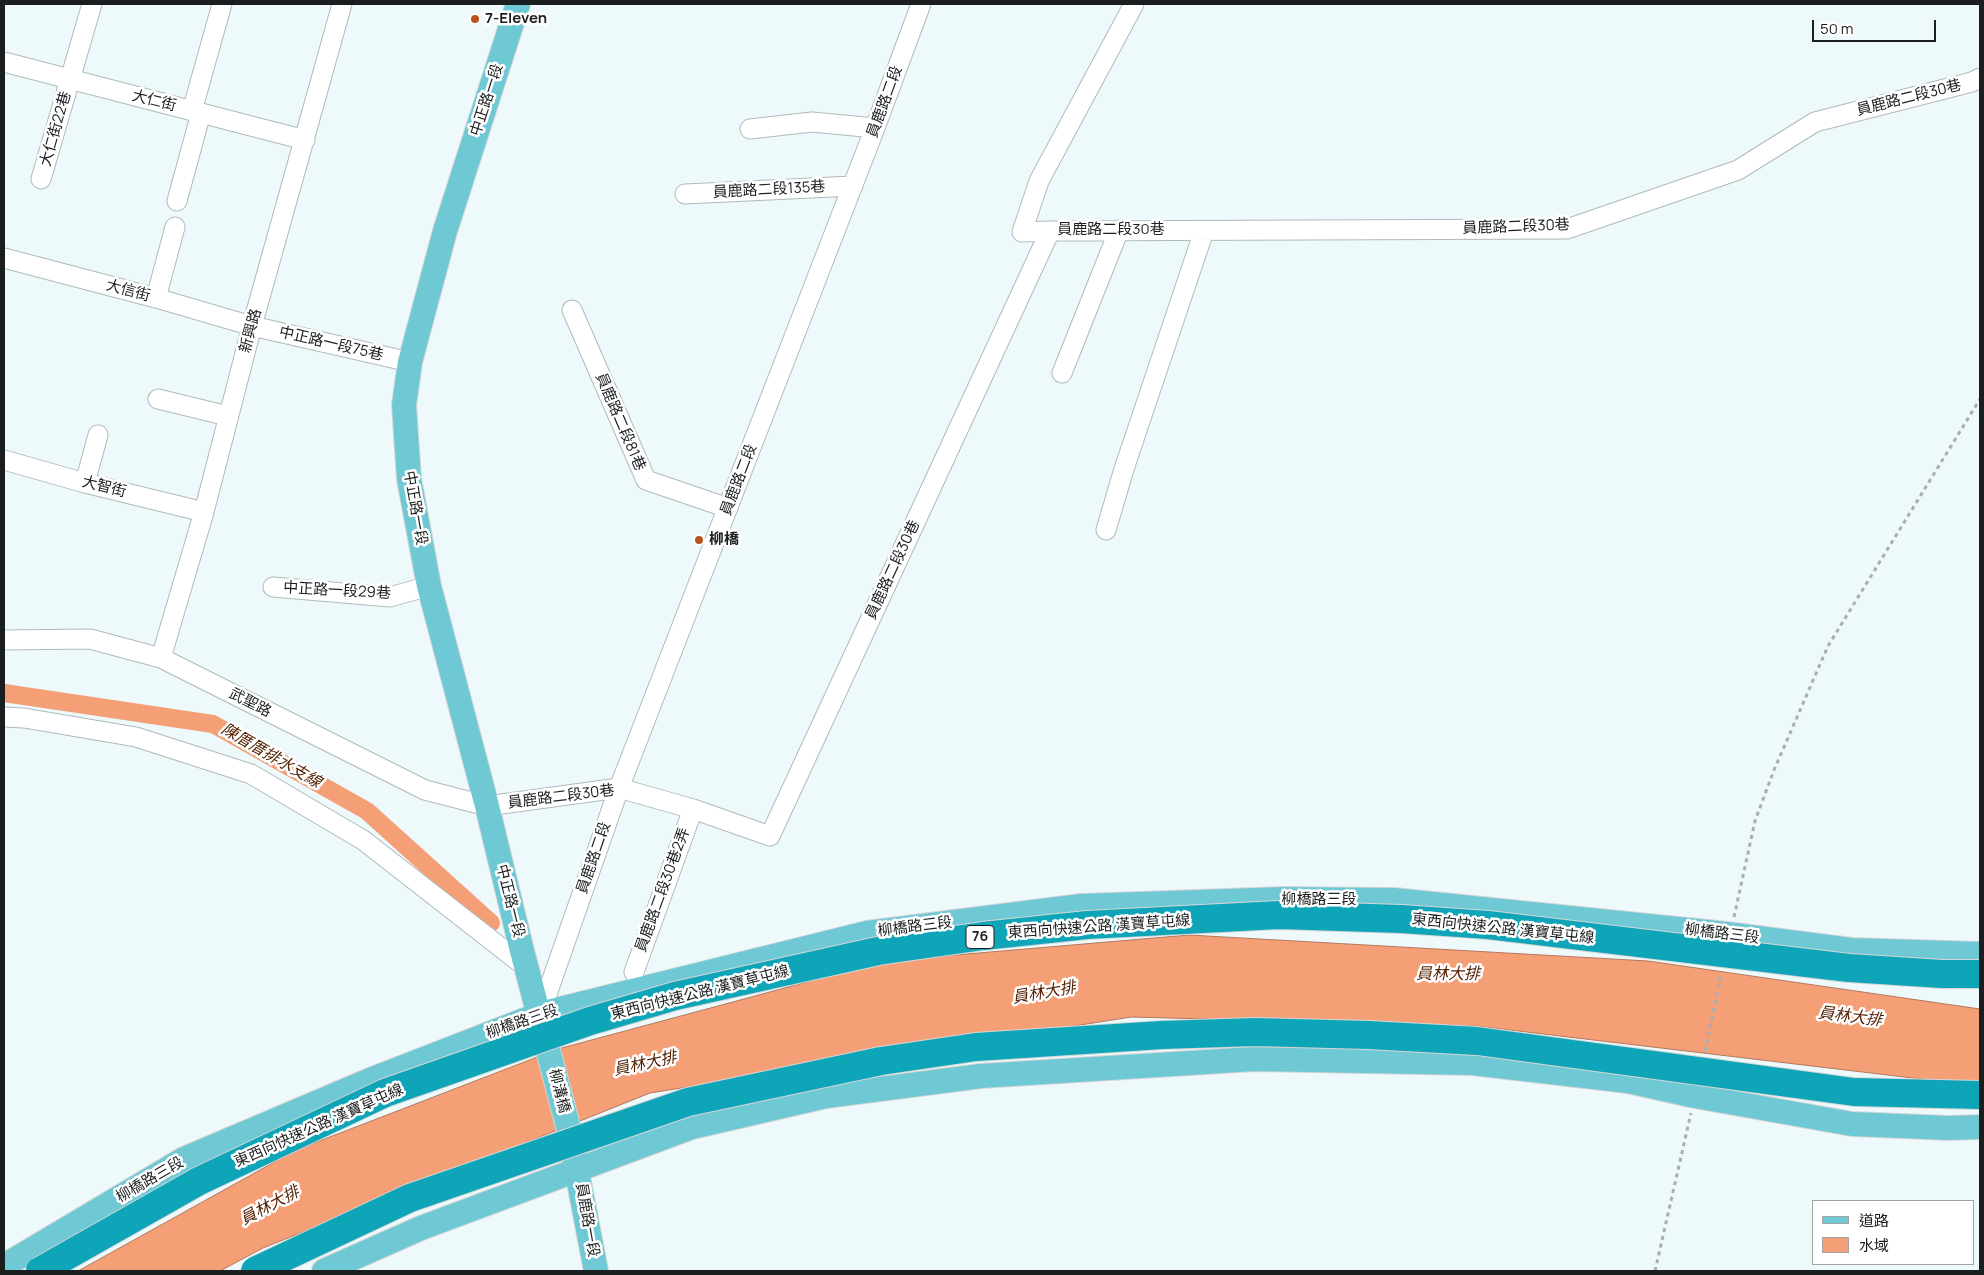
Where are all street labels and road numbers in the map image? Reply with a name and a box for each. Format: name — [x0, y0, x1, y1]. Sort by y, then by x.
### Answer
street label: 中正路一段 — [467, 62, 507, 138]
street label: 員鹿路二段 — [864, 64, 906, 140]
street label: 員鹿路二段30巷 — [1855, 76, 1963, 120]
street label: 大仁街 — [130, 87, 178, 115]
street label: 大仁街22巷 — [37, 89, 75, 169]
street label: 員鹿路二段135巷 — [712, 178, 826, 202]
street label: 員鹿路二段30巷 — [1462, 216, 1570, 238]
street label: 員鹿路二段30巷 — [1057, 221, 1165, 239]
street label: 大信街 — [104, 276, 152, 306]
street label: 新興路 — [236, 307, 266, 355]
street label: 中正路一段75巷 — [277, 323, 385, 365]
street label: 員鹿路二段81巷 — [591, 370, 649, 474]
street label: 員鹿路二段 — [717, 442, 761, 518]
street label: 中正路一段 — [400, 470, 430, 546]
street label: 大智街 — [80, 473, 128, 501]
street label: 員鹿路二段30巷 — [862, 518, 924, 622]
street label: 中正路一段29巷 — [283, 579, 391, 603]
street label: 武聖路 — [226, 685, 274, 721]
street label: 員鹿路二段30巷 — [507, 782, 615, 812]
street label: 員鹿路二段 — [573, 820, 615, 896]
street label: 員鹿路二段30巷2弄 — [632, 825, 694, 955]
street label: 中正路一段 — [492, 862, 528, 940]
street label: 柳橋路三段 — [1282, 891, 1356, 909]
street label: 東西向快速公路 漢寶草屯線 — [1411, 910, 1595, 948]
street label: 東西向快速公路 漢寶草屯線 — [1007, 912, 1191, 942]
street label: 柳橋路三段 — [877, 913, 953, 941]
street label: 柳橋路三段 — [1684, 920, 1760, 948]
road number: 76 — [966, 926, 994, 949]
street label: 東西向快速公路 漢寶草屯線 — [609, 962, 791, 1024]
street label: 柳橋路三段 — [484, 1001, 560, 1043]
street label: 柳溝橋 — [545, 1067, 573, 1115]
street label: 東西向快速公路 漢寶草屯線 — [232, 1081, 406, 1171]
street label: 柳橋路三段 — [113, 1153, 187, 1207]
street label: 員鹿路一段 — [572, 1182, 602, 1258]

